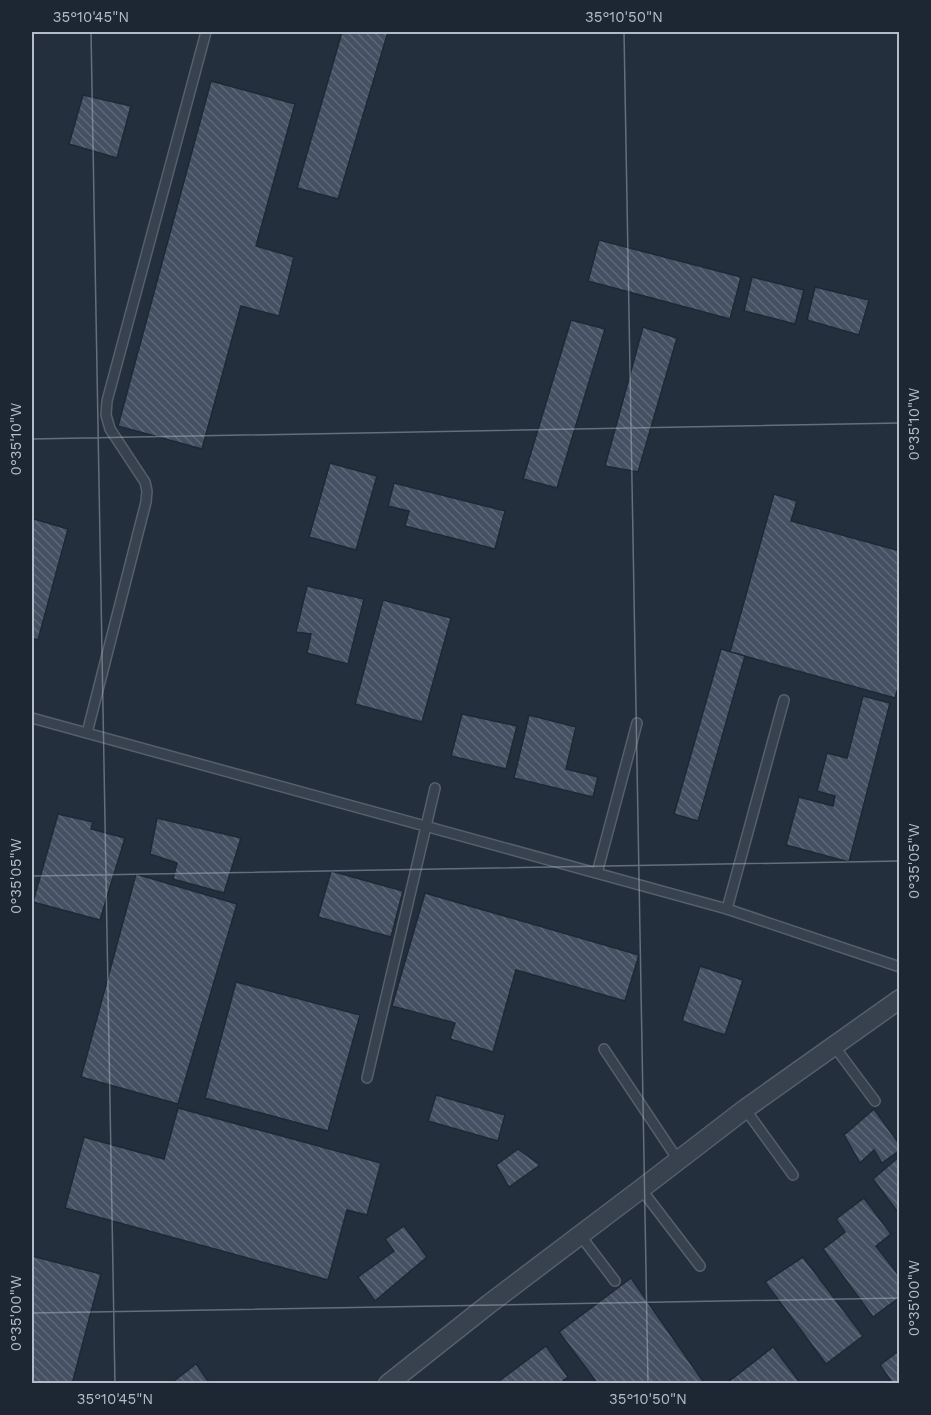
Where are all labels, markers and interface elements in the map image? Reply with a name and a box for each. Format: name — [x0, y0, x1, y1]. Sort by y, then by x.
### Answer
text: 35°10'45"N — [53, 8, 129, 26]
text: 35°10'50"N — [585, 8, 663, 26]
text: 0°35'10"W — [905, 388, 923, 460]
text: 0°35'10"W — [7, 403, 25, 475]
text: 0°35'05"W — [905, 823, 923, 899]
text: 0°35'05"W — [7, 838, 25, 914]
text: 0°35'00"W — [905, 1260, 923, 1336]
text: 0°35'00"W — [7, 1275, 25, 1351]
text: 35°10'45"N — [77, 1390, 153, 1408]
text: 35°10'50"N — [609, 1390, 687, 1408]

